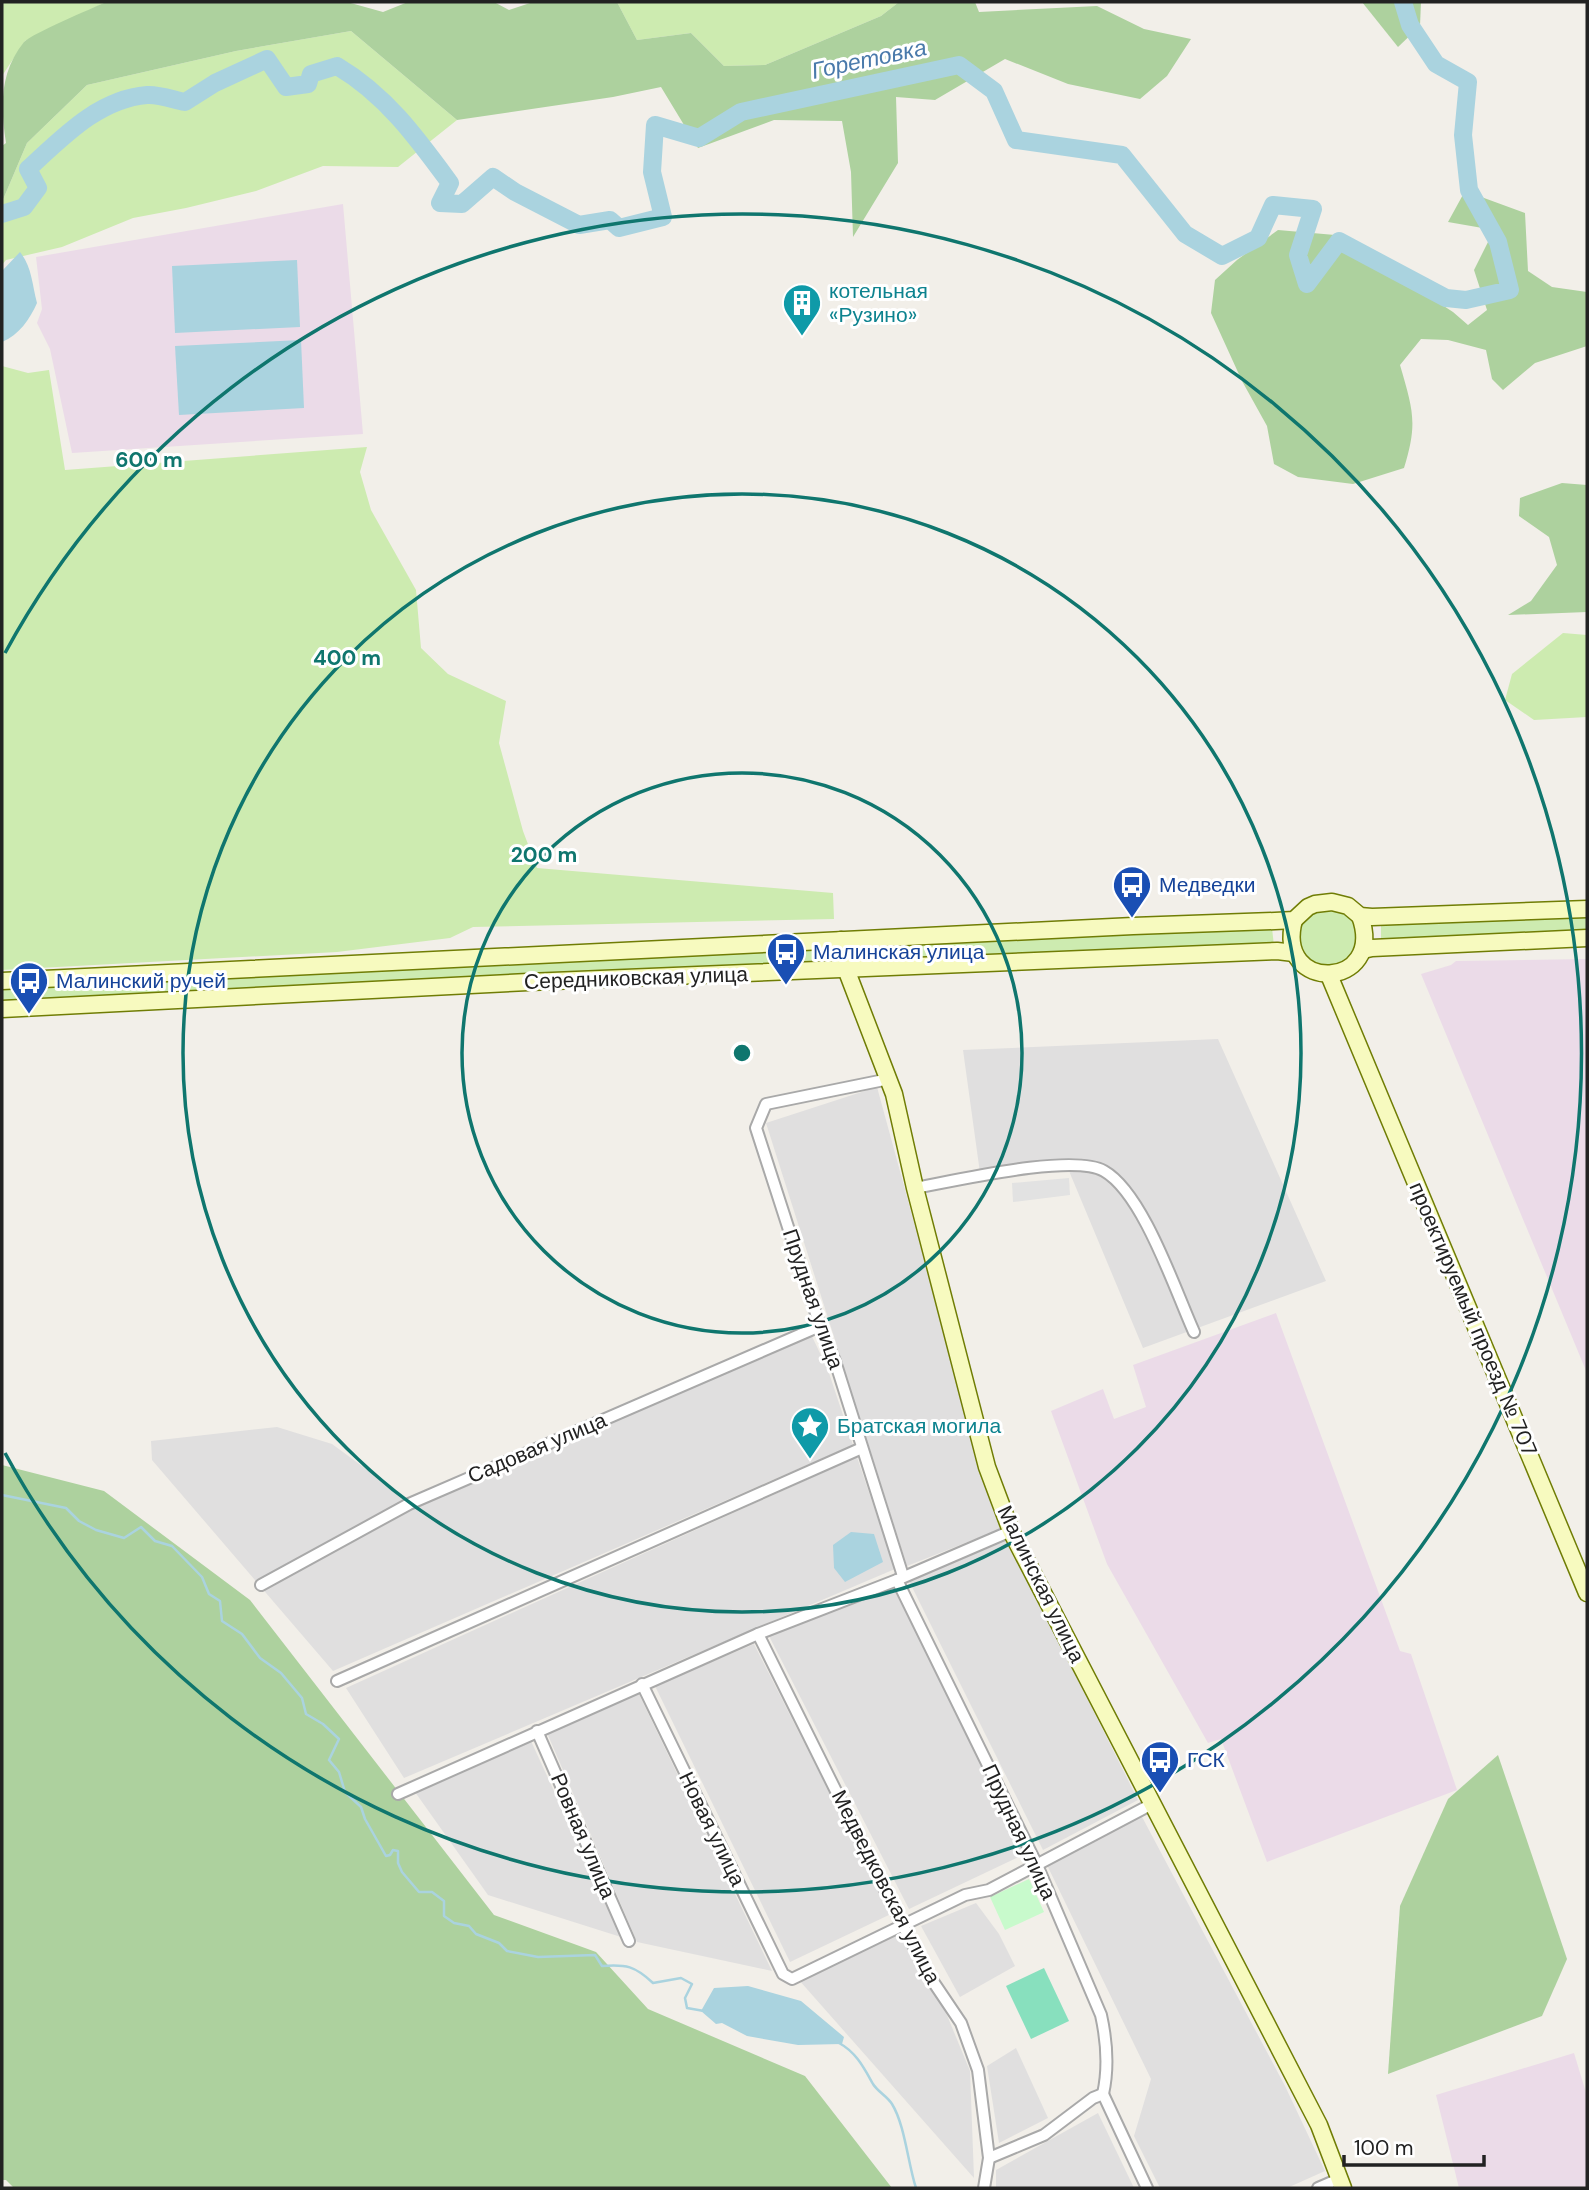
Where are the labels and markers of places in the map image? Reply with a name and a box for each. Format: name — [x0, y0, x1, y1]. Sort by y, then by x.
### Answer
place label: котельная «Рузино» — [829, 277, 928, 329]
building icon: котельная «Рузино» — [781, 282, 823, 337]
bus stop icon: Медведки — [1111, 864, 1153, 919]
place label: Медведки — [1159, 871, 1256, 899]
bus stop icon: Малинская улица — [765, 931, 807, 986]
place label: Малинская улица — [813, 938, 985, 966]
bus stop icon: Малинский ручей — [8, 960, 50, 1015]
place label: Малинский ручей — [56, 967, 226, 995]
centre of rings — [730, 1041, 754, 1065]
place icon: Братская могила — [789, 1405, 831, 1460]
place label: Братская могила — [837, 1412, 1002, 1440]
bus stop icon: ГСК — [1139, 1739, 1181, 1794]
place label: ГСК — [1187, 1746, 1226, 1774]

